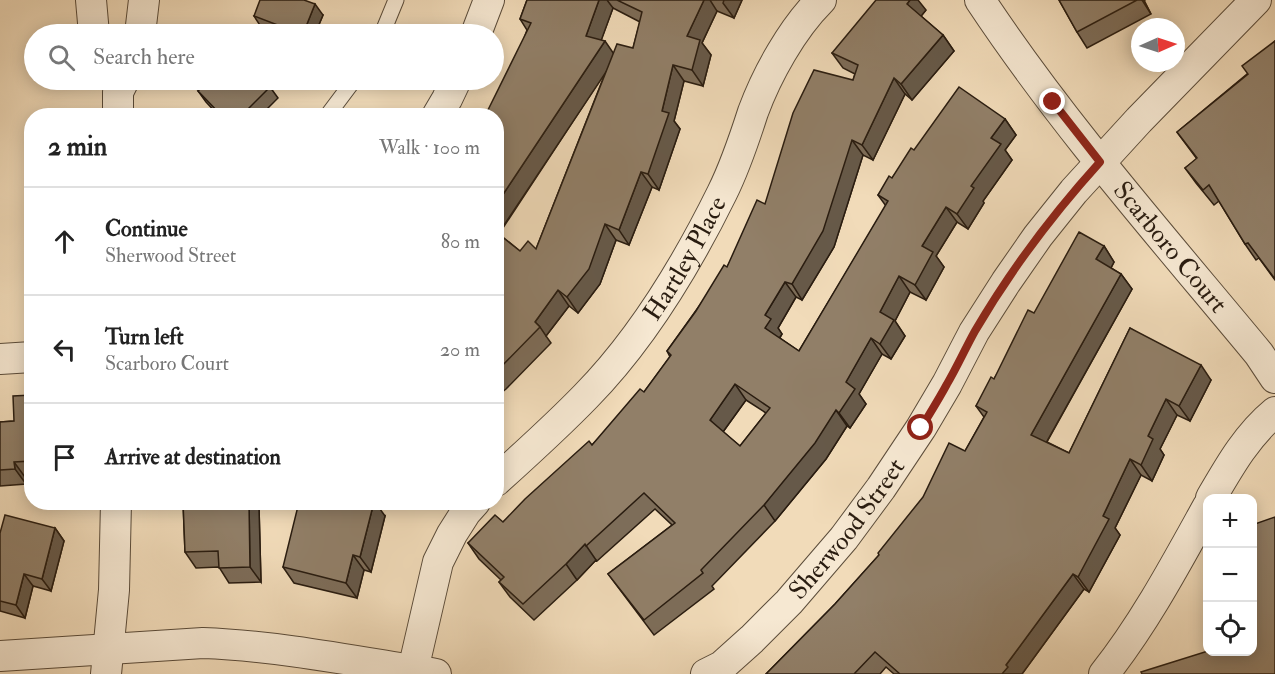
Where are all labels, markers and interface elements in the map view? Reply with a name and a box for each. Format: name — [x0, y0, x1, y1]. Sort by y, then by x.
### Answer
north arrow — [1131, 18, 1185, 72]
search box — [24, 24, 504, 90]
icon: search — [45, 41, 78, 74]
text: Search here — [93, 43, 195, 71]
route end — [1039, 88, 1065, 114]
text: 2 min — [48, 131, 107, 163]
text: Walk · 100 m — [379, 135, 480, 160]
street label: Scarboro Court — [1106, 175, 1234, 320]
street label: Hartley Place — [637, 191, 734, 327]
text: Continue — [105, 215, 188, 243]
icon: ahead — [48, 225, 81, 258]
text: 80 m — [441, 229, 480, 254]
text: Sherwood Street — [105, 243, 236, 268]
text: Turn left — [105, 323, 184, 351]
icon: left — [48, 333, 81, 366]
text: 20 m — [440, 337, 480, 362]
text: Scarboro Court — [105, 351, 229, 376]
route start — [907, 414, 933, 440]
icon: arrive — [48, 441, 81, 474]
text: Arrive at destination — [105, 443, 281, 471]
street label: Sherwood Street — [782, 452, 912, 606]
map controls — [1203, 494, 1257, 656]
button: + — [1203, 494, 1257, 548]
button: − — [1203, 548, 1257, 602]
button: locate — [1203, 602, 1257, 656]

